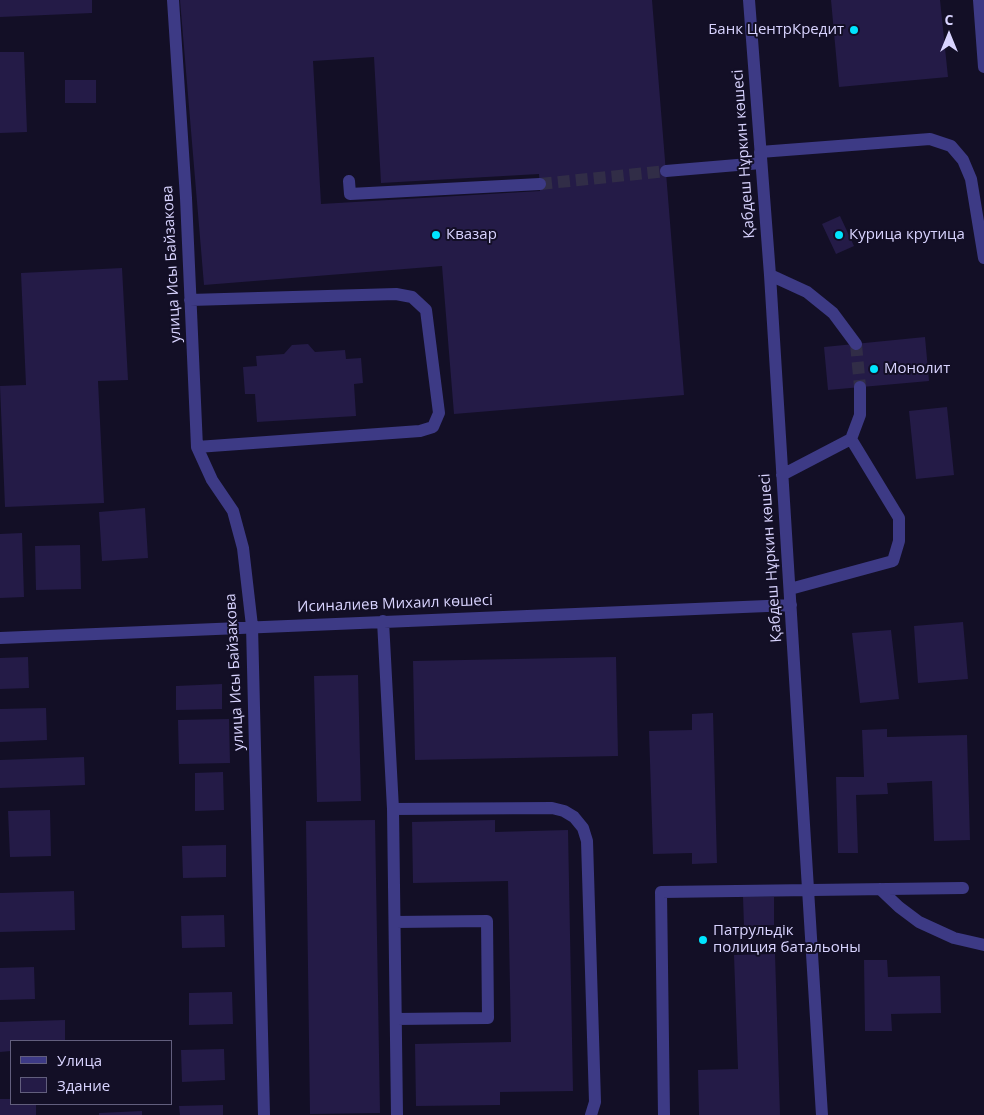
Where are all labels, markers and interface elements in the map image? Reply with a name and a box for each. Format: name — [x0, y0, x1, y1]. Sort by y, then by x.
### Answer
north arrow — [924, 10, 974, 60]
text: С — [945, 10, 953, 29]
place label: Банк ЦентрКредит — [708, 21, 844, 39]
marker: Банк ЦентрКредит — [848, 24, 860, 36]
street label: Қабдеш Нұркин көшесі — [729, 69, 759, 239]
street label: улица Исы Байзакова — [159, 185, 185, 343]
place label: Квазар — [446, 226, 497, 244]
place label: Курица крутица — [849, 226, 965, 244]
marker: Квазар — [430, 229, 442, 241]
marker: Курица крутица — [833, 229, 845, 241]
place label: Монолит — [884, 360, 950, 378]
marker: Монолит — [868, 363, 880, 375]
street label: Қабдеш Нұркин көшесі — [756, 473, 786, 643]
street label: Исиналиев Михаил көшесі — [297, 592, 493, 616]
street label: улица Исы Байзакова — [222, 593, 248, 751]
place label: Патрульдік полиция батальоны — [713, 922, 861, 957]
marker: Патрульдік полиция батальоны — [697, 934, 709, 946]
legend — [10, 1040, 172, 1105]
text: Улица — [57, 1050, 102, 1070]
text: Здание — [57, 1075, 110, 1095]

